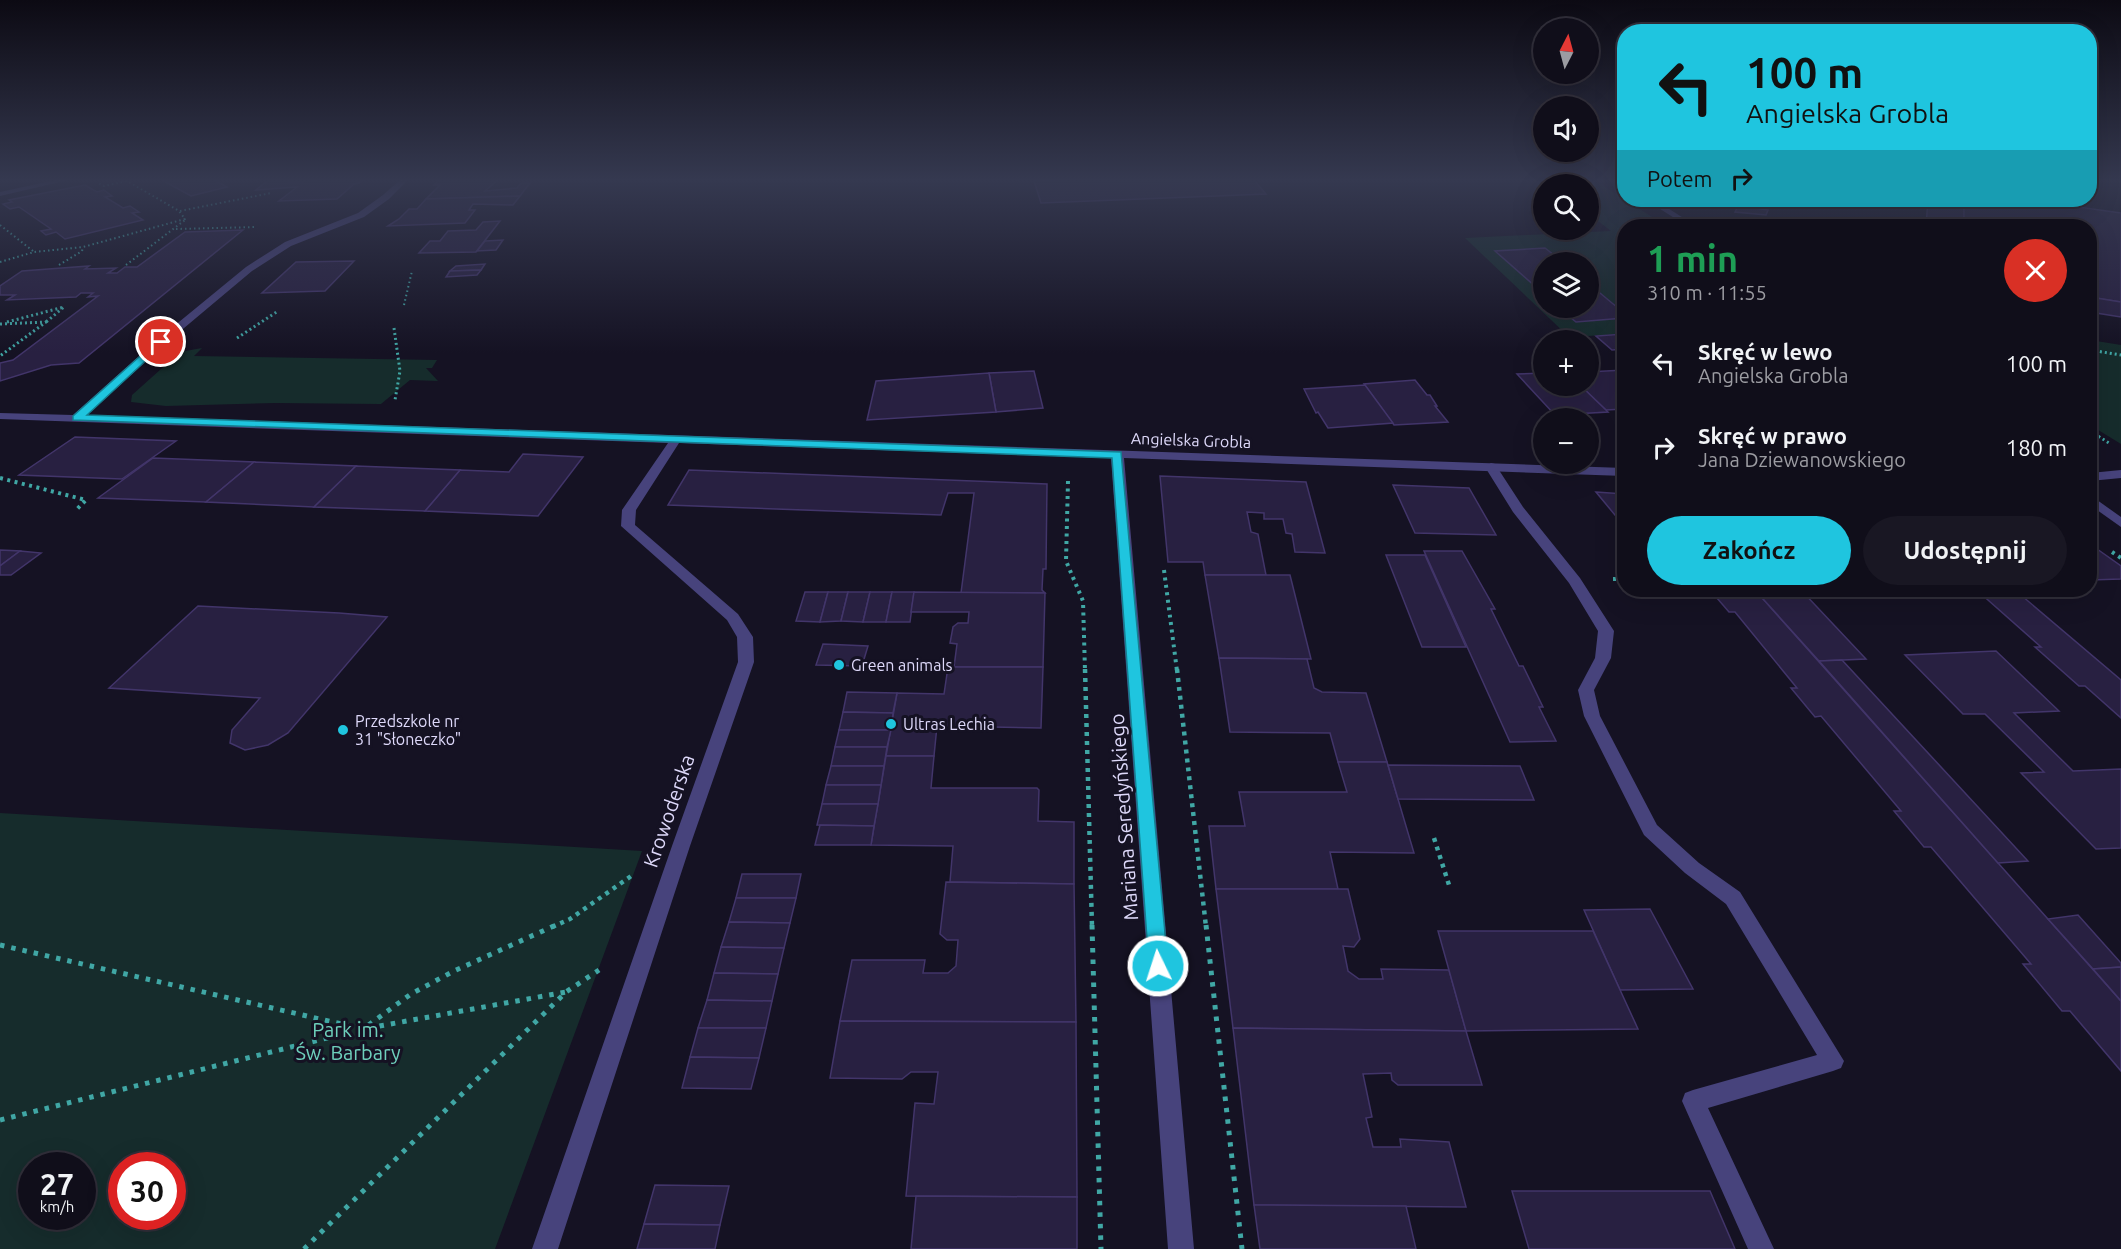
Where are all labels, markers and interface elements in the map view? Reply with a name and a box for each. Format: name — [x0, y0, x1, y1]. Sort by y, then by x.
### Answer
north arrow — [1533, 18, 1599, 84]
map controls — [1533, 18, 1599, 474]
icon: left — [1647, 48, 1725, 126]
text: 100 m — [1746, 49, 1863, 96]
button: sound — [1533, 96, 1599, 162]
text: Angielska Grobla — [1746, 98, 1949, 128]
icon: right — [1725, 162, 1758, 195]
text: Potem — [1647, 166, 1713, 191]
button: search — [1533, 174, 1599, 240]
text: 1 min — [1647, 238, 1738, 279]
button: close — [2004, 239, 2067, 302]
button: layers — [1533, 252, 1599, 318]
text: 310 m · 11:55 — [1647, 281, 1767, 304]
pin — [135, 316, 186, 367]
icon: arrive — [144, 325, 177, 358]
button: + — [1533, 330, 1599, 396]
text: Skręć w lewo — [1698, 339, 1832, 364]
icon: left — [1647, 347, 1680, 380]
text: 100 m — [2006, 351, 2067, 376]
text: Angielska Grobla — [1698, 364, 1848, 387]
button: − — [1533, 408, 1599, 474]
text: Skręć w prawo — [1698, 423, 1847, 448]
street label: Angielska Grobla — [1131, 429, 1251, 451]
icon: right — [1647, 431, 1680, 464]
text: 180 m — [2006, 435, 2067, 460]
text: Jana Dziewanowskiego — [1698, 448, 1906, 471]
button: Zakończ — [1647, 516, 1851, 585]
button: Udostępnij — [1863, 516, 2067, 585]
place label: Green animals — [851, 656, 953, 674]
marker: Green animals — [832, 658, 846, 672]
place label: Przedszkole nr 31 "Słoneczko" — [355, 712, 461, 748]
street label: Mariana Seredyńskiego — [1105, 713, 1142, 921]
place label: Ultras Lechia — [903, 715, 995, 733]
marker: Ultras Lechia — [884, 717, 898, 731]
marker: Przedszkole nr 31 "Słoneczko" — [336, 723, 350, 737]
street label: Krowoderska — [638, 751, 699, 870]
position arrow — [1126, 934, 1190, 998]
park label: Park im. Św. Barbary — [295, 1018, 401, 1064]
speed limit sign: 30 — [108, 1152, 186, 1230]
text: 27 — [40, 1167, 74, 1201]
text: km/h — [40, 1198, 74, 1215]

